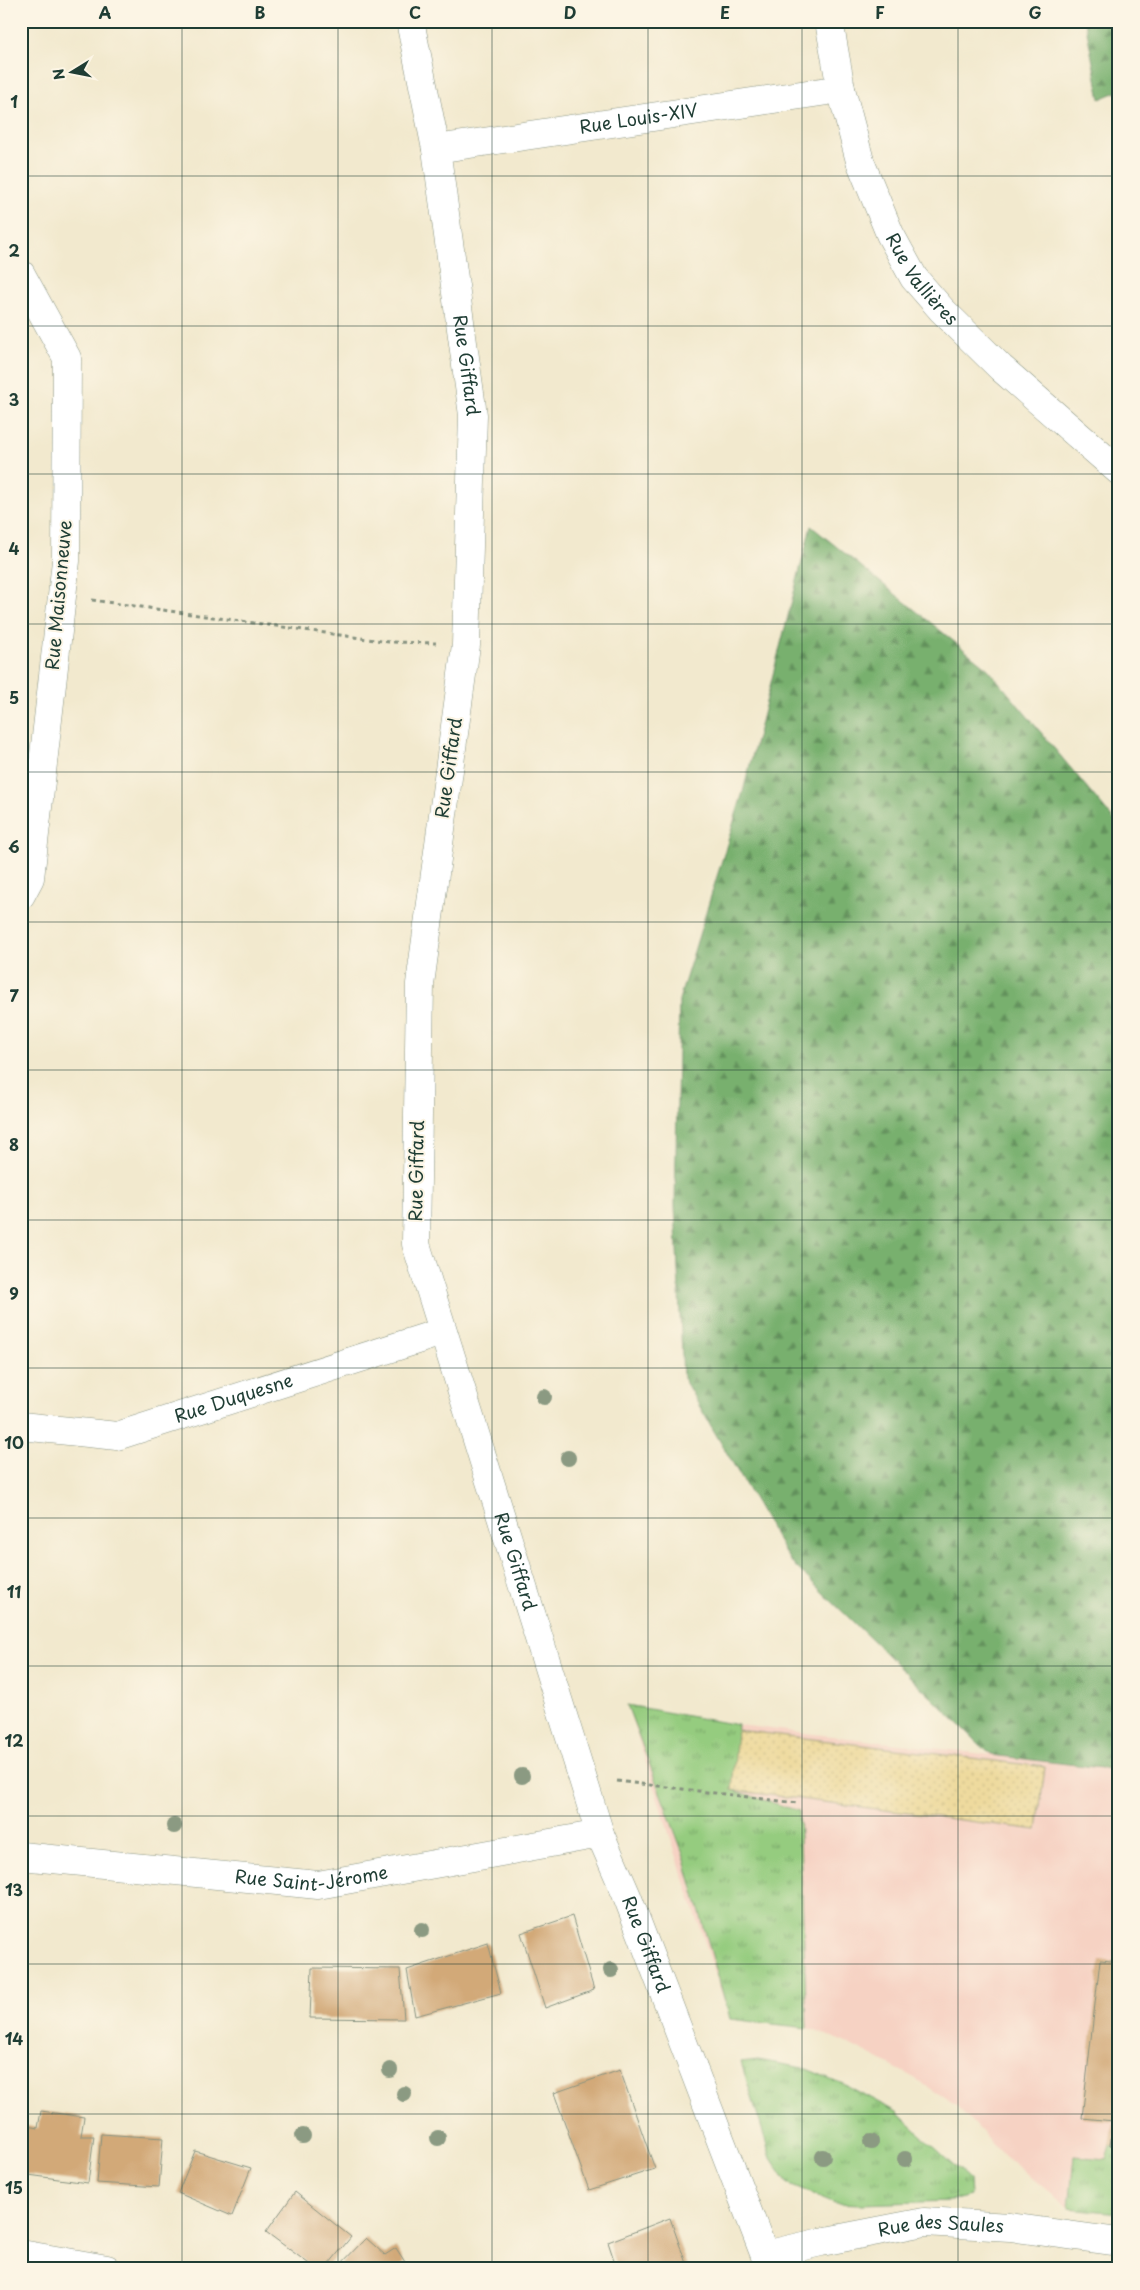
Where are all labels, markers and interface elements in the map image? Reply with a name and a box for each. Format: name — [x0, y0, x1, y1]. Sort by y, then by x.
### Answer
text: A — [99, 0, 112, 24]
text: B — [255, 0, 266, 24]
text: C — [409, 0, 421, 24]
text: D — [564, 0, 576, 24]
text: E — [720, 0, 730, 24]
text: F — [875, 0, 885, 24]
text: G — [1028, 0, 1042, 24]
north arrow — [48, 48, 98, 98]
text: N — [47, 67, 70, 82]
text: 1 — [10, 89, 18, 113]
street label: Rue Louis-XIV — [577, 95, 700, 140]
street label: Rue Vallières — [880, 228, 965, 331]
text: 2 — [8, 238, 20, 262]
street label: Rue Giffard — [447, 313, 488, 417]
text: 3 — [9, 387, 19, 411]
street label: Rue Maisonneuve — [38, 519, 78, 671]
text: 4 — [9, 536, 20, 560]
text: 5 — [9, 685, 19, 709]
street label: Rue Giffard — [427, 716, 468, 820]
text: 6 — [8, 834, 20, 858]
text: 7 — [9, 983, 19, 1007]
street label: Rue Giffard — [401, 1120, 430, 1222]
text: 8 — [9, 1132, 19, 1156]
text: 9 — [9, 1281, 19, 1305]
street label: Rue Duquesne — [171, 1366, 296, 1429]
text: 10 — [4, 1430, 24, 1454]
street label: Rue Giffard — [488, 1509, 544, 1614]
text: 11 — [7, 1579, 21, 1603]
text: 12 — [5, 1728, 23, 1752]
street label: Rue Saint-Jérome — [234, 1858, 390, 1897]
text: 13 — [5, 1877, 23, 1901]
street label: Rue Giffard — [616, 1892, 678, 1996]
text: 14 — [5, 2026, 23, 2050]
text: 15 — [5, 2175, 23, 2199]
street label: Rue des Saules — [875, 2207, 1005, 2243]

